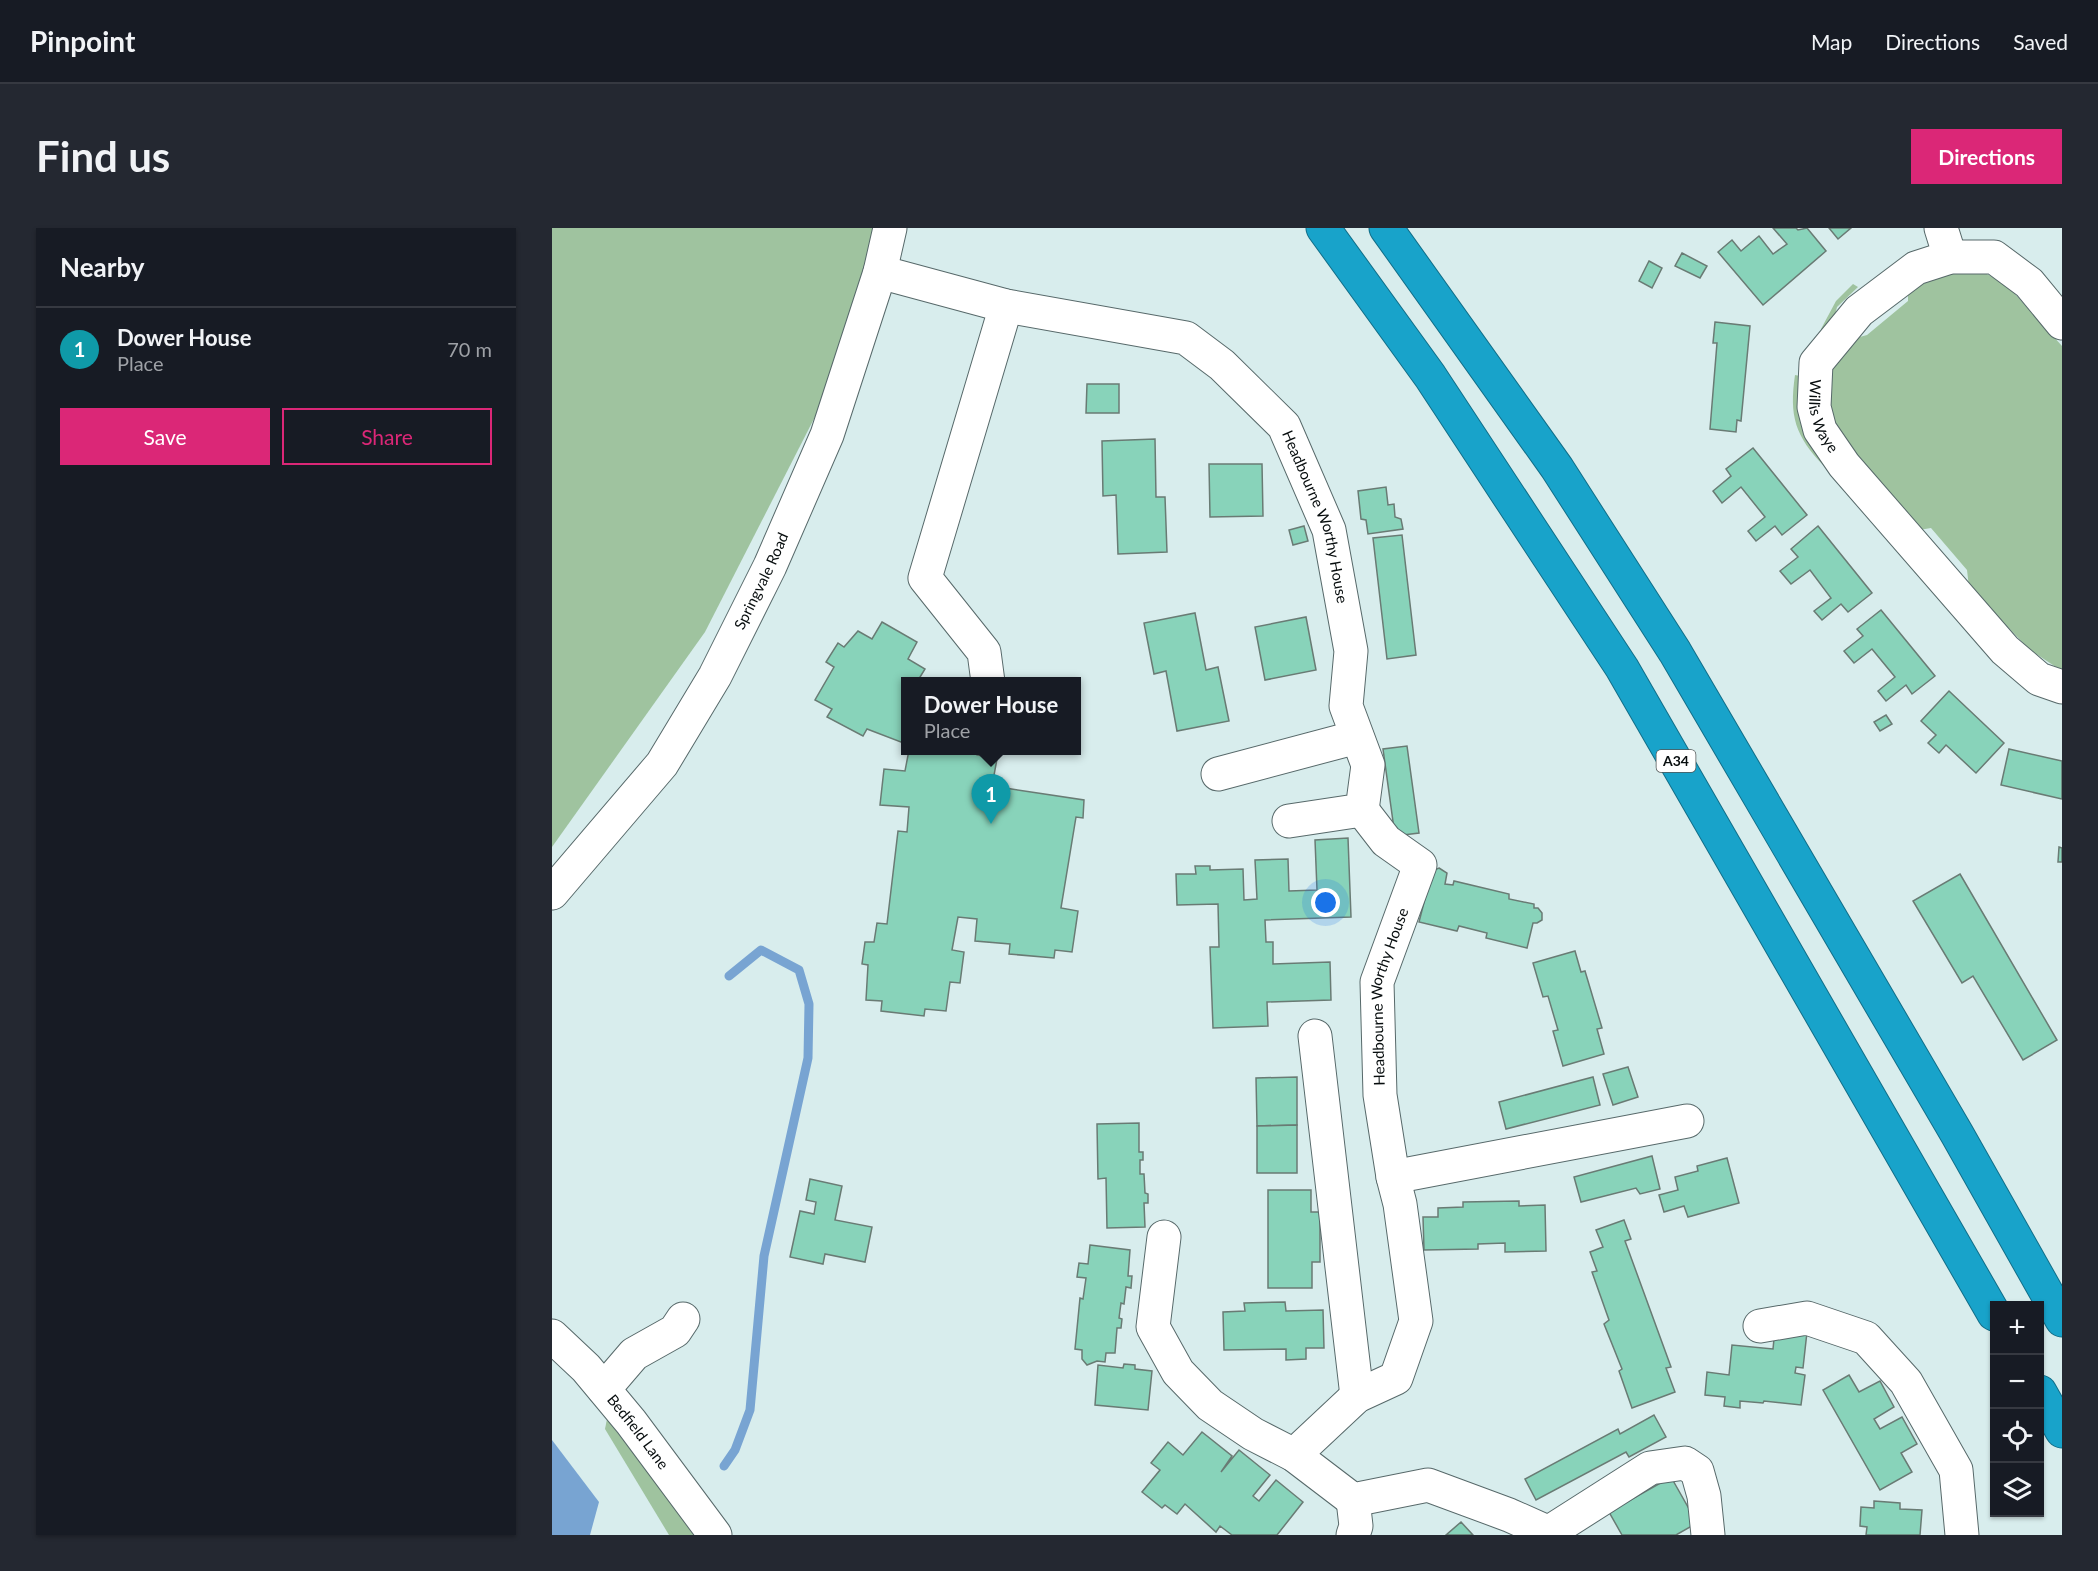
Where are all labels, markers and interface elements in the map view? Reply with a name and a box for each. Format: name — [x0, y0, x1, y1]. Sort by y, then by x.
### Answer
text: Pinpoint — [30, 24, 135, 58]
text: Map — [1811, 29, 1852, 54]
text: Directions — [1885, 29, 1980, 54]
text: Saved — [2013, 29, 2068, 54]
button: Directions — [1911, 129, 2062, 184]
text: Find us — [36, 131, 170, 181]
text: Nearby — [60, 251, 145, 283]
text: Dower House — [117, 324, 251, 351]
text: 1 — [74, 337, 85, 361]
text: 70 m — [447, 337, 492, 361]
text: Place — [117, 351, 164, 375]
street label: Willis Waye — [1806, 379, 1843, 456]
button: Save — [60, 408, 270, 465]
button: Share — [282, 408, 492, 465]
street label: Headbourne Worthy House — [1279, 427, 1352, 605]
street label: Springvale Road — [730, 530, 791, 632]
popup — [901, 677, 1081, 755]
text: Dower House — [924, 691, 1058, 718]
text: Place — [924, 718, 970, 742]
road number: A34 — [1656, 750, 1696, 772]
pin: 1 — [972, 774, 1010, 824]
your location — [1311, 888, 1340, 917]
street label: Headbourne Worthy House — [1367, 905, 1411, 1086]
map controls — [1990, 1301, 2044, 1517]
button: + — [1990, 1301, 2044, 1355]
button: − — [1990, 1355, 2044, 1409]
street label: Bedfield Lane — [604, 1390, 673, 1472]
button: locate — [1990, 1409, 2044, 1463]
button: layers — [1990, 1463, 2044, 1517]

